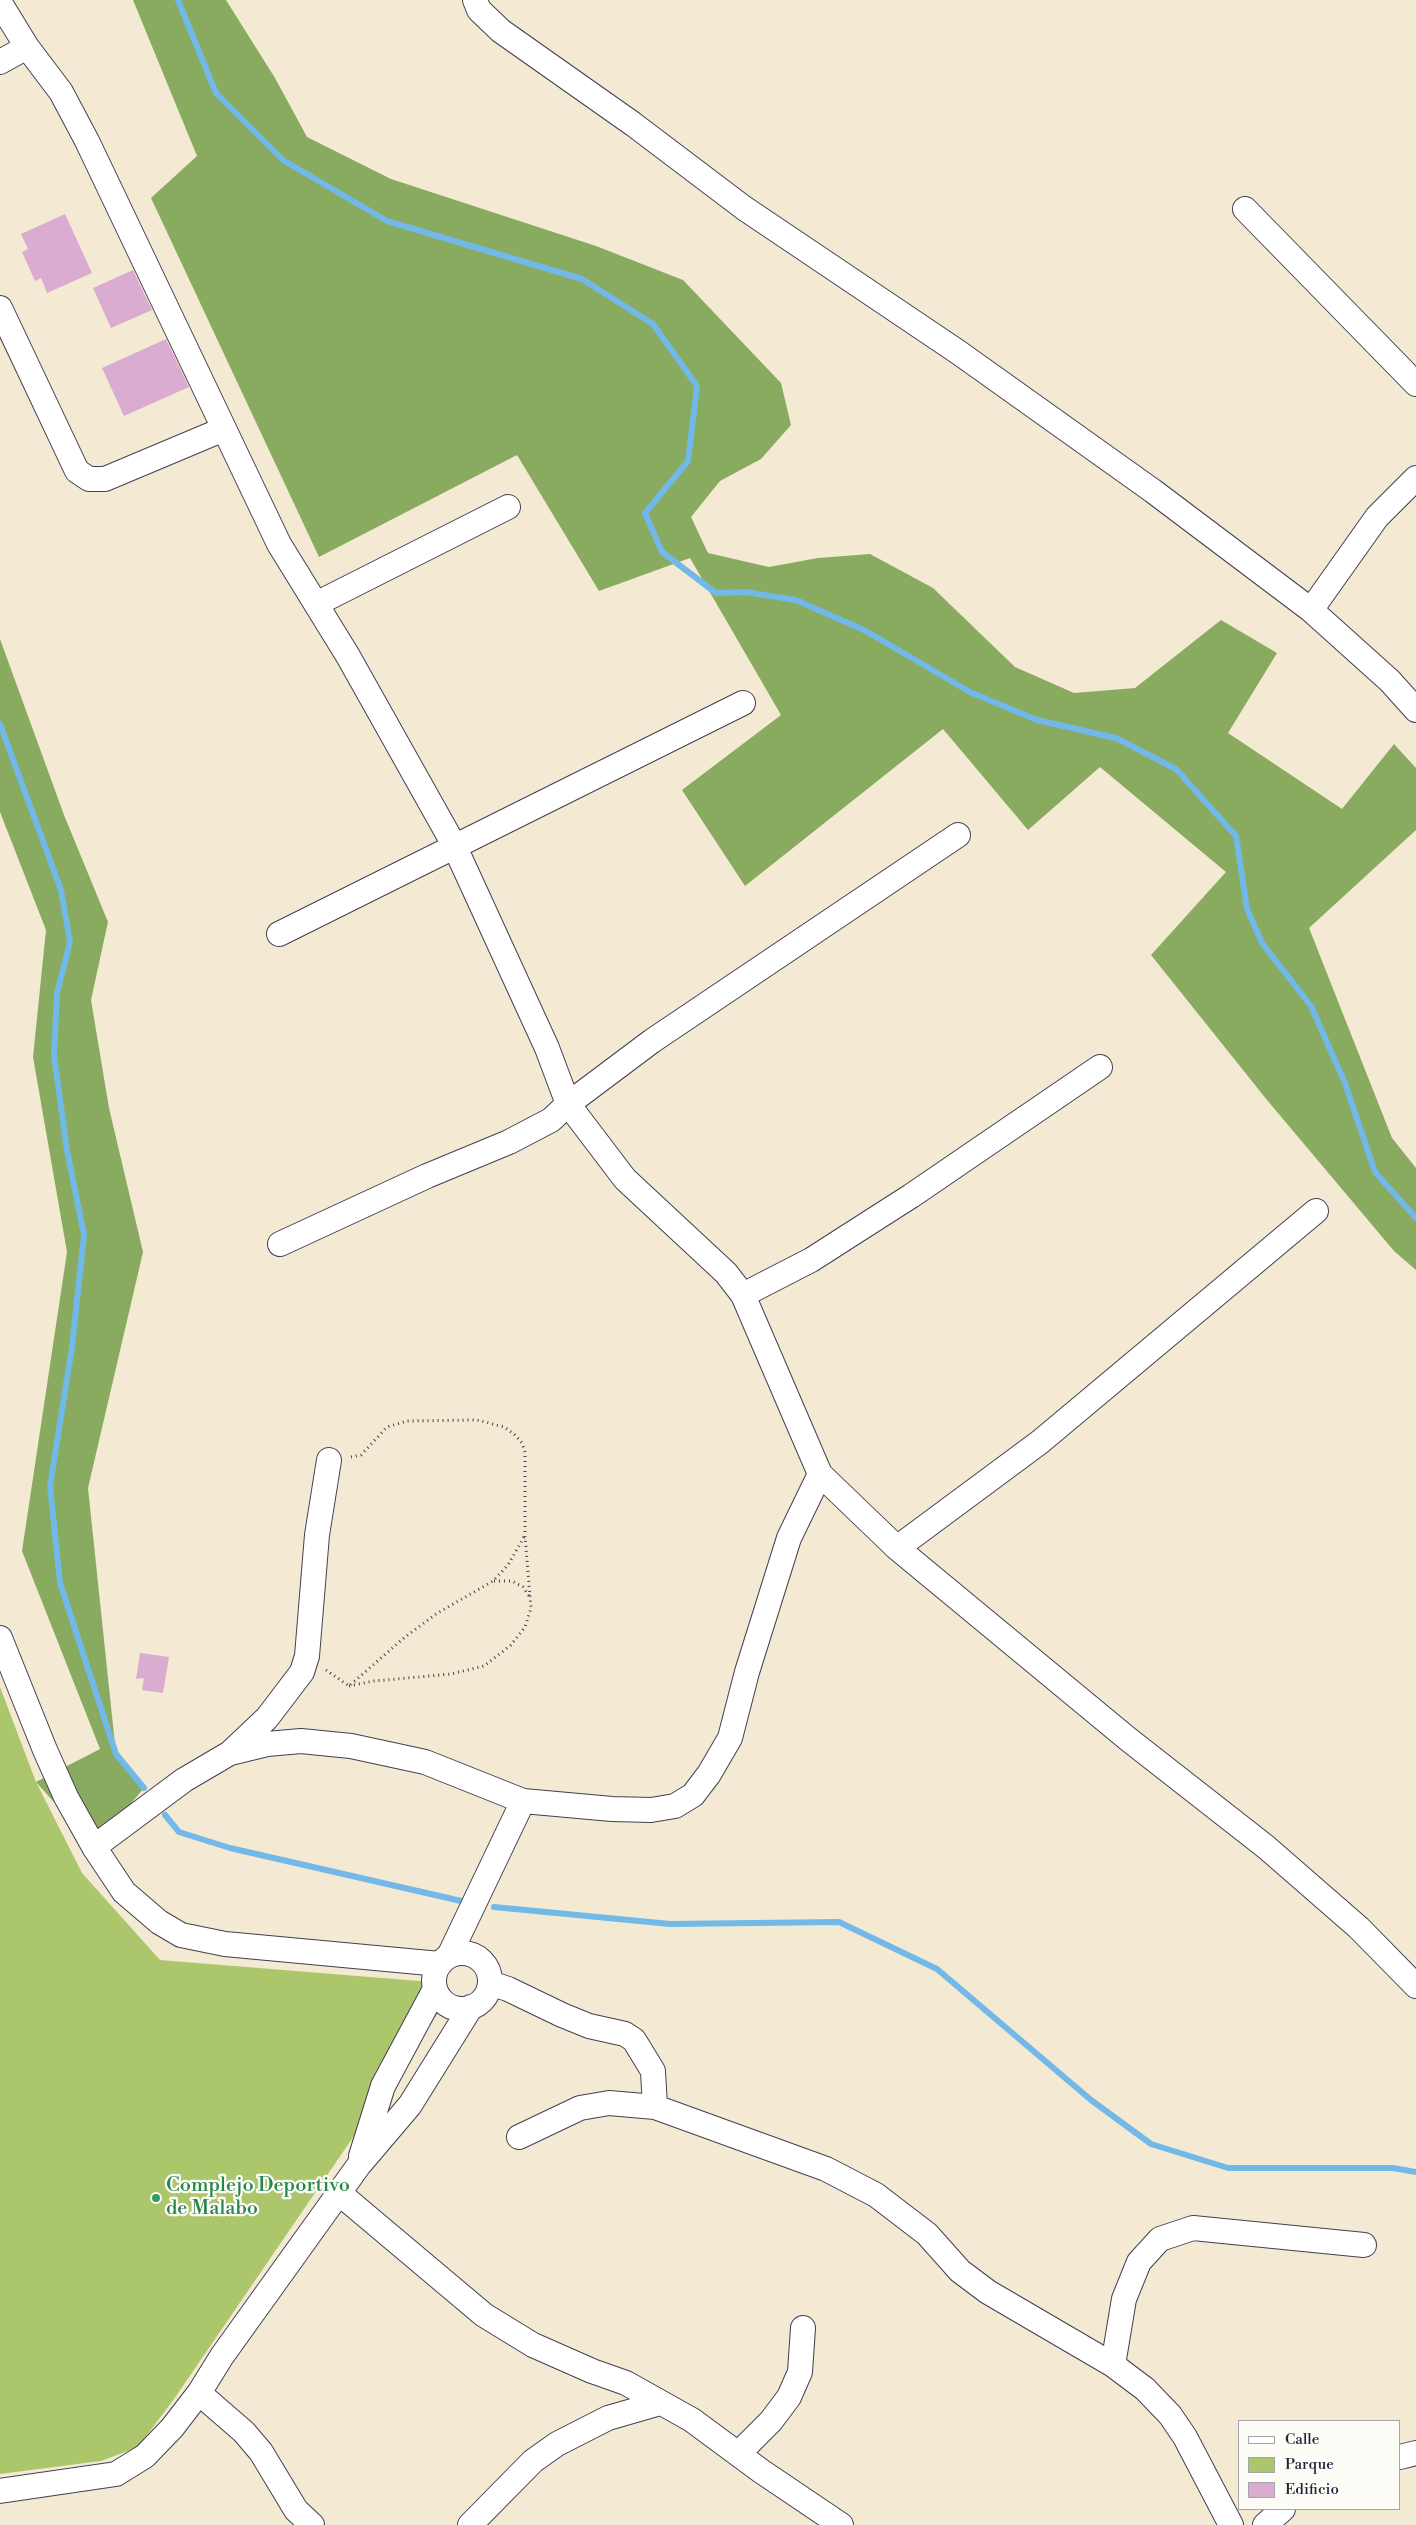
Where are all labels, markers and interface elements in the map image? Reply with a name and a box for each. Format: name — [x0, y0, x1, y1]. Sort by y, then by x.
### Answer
place label: Complejo Deportivo de Malabo — [166, 2174, 350, 2221]
marker: Complejo Deportivo de Malabo — [150, 2192, 162, 2204]
legend — [1238, 2420, 1401, 2510]
text: Calle — [1285, 2430, 1319, 2449]
text: Parque — [1285, 2455, 1334, 2474]
text: Edificio — [1285, 2480, 1339, 2499]

